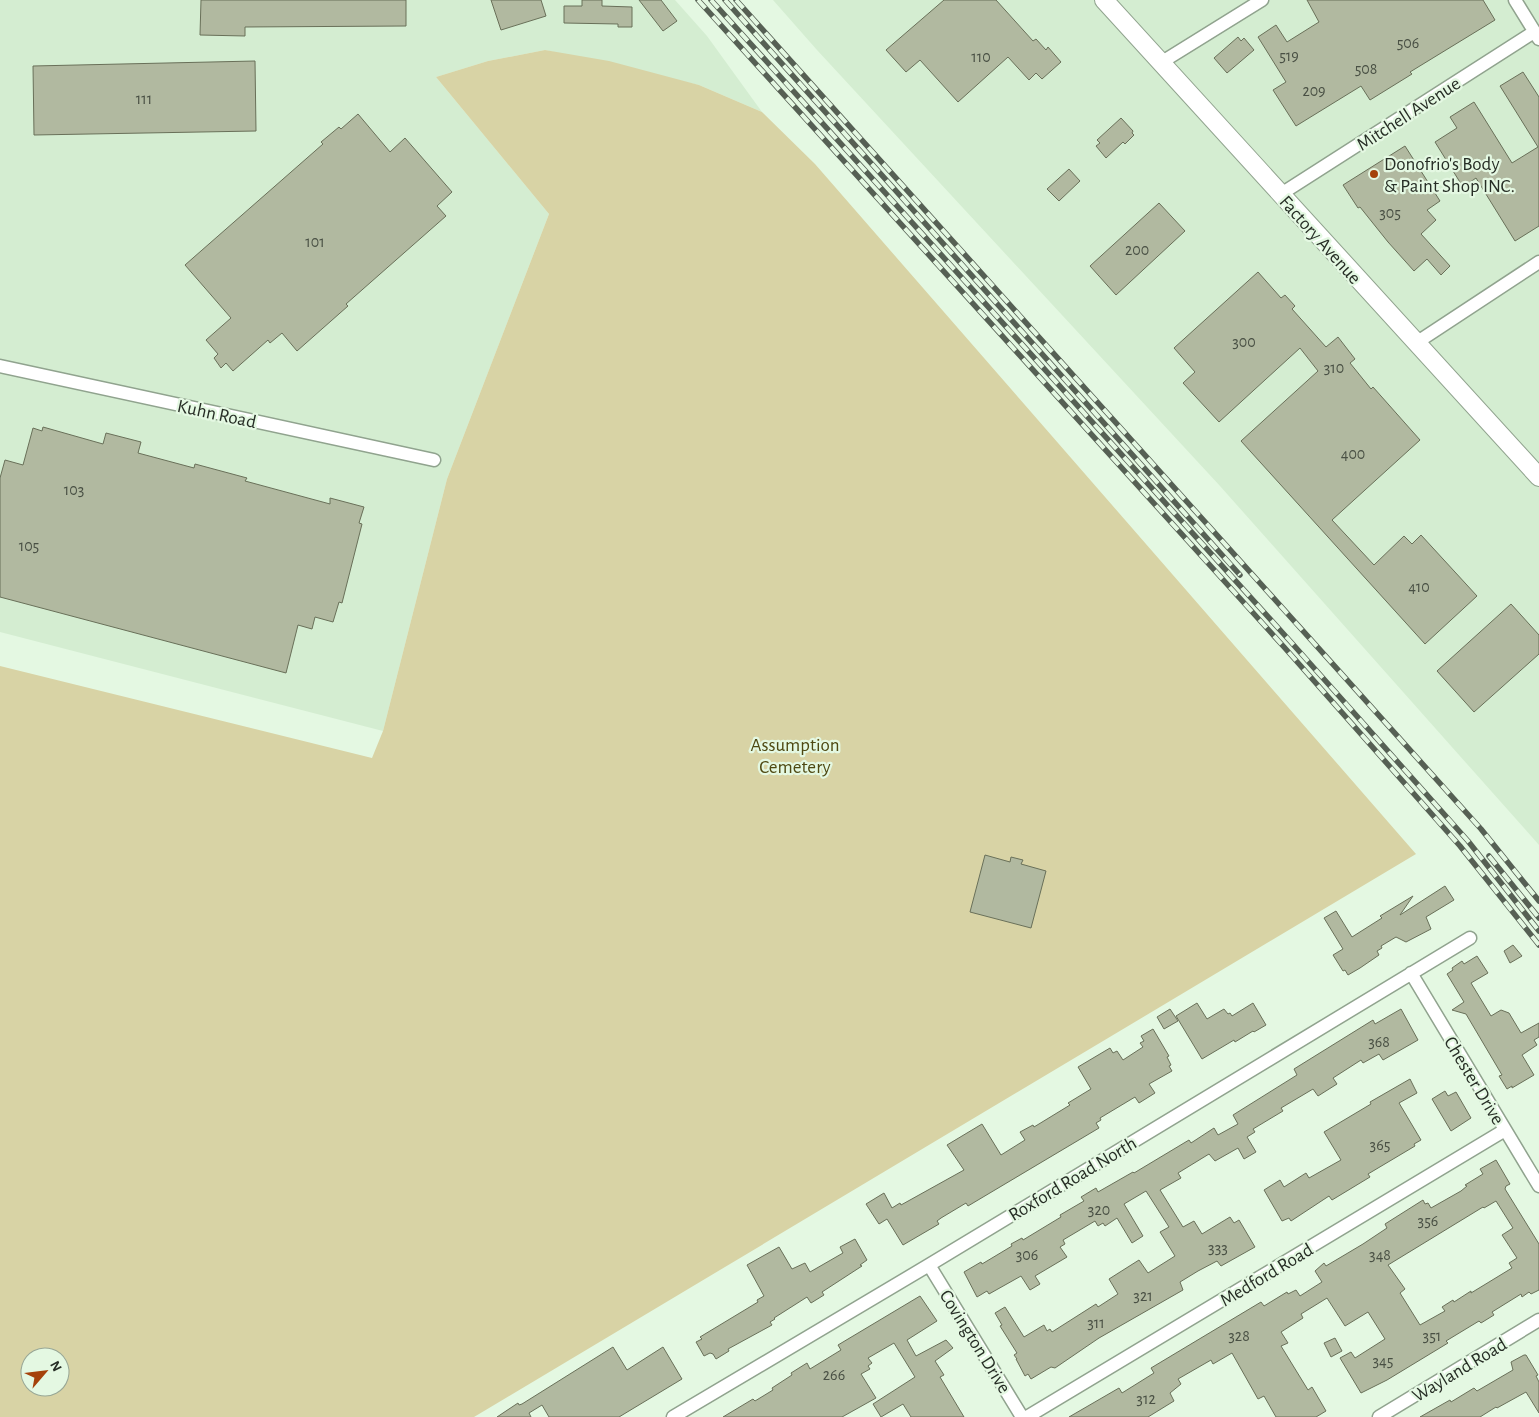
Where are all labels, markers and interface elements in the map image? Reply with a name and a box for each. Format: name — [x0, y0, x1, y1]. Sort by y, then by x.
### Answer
house number: 506 — [1397, 35, 1419, 51]
house number: 519 — [1279, 48, 1299, 64]
house number: 110 — [971, 49, 991, 65]
house number: 508 — [1355, 61, 1377, 77]
street label: Mitchell Avenue — [1354, 74, 1464, 155]
house number: 209 — [1302, 83, 1326, 99]
house number: 111 — [136, 91, 152, 107]
place label: Donofrio's Body & Paint Shop INC. — [1384, 155, 1515, 196]
marker: Donofrio's Body & Paint Shop INC. — [1368, 168, 1380, 180]
street label: Factory Avenue — [1275, 192, 1364, 288]
house number: 305 — [1379, 205, 1401, 221]
house number: 101 — [305, 234, 325, 250]
house number: 200 — [1125, 242, 1149, 258]
house number: 300 — [1232, 334, 1256, 350]
house number: 310 — [1324, 360, 1344, 376]
street label: Kuhn Road — [175, 397, 258, 432]
house number: 400 — [1341, 446, 1365, 462]
house number: 103 — [64, 482, 84, 498]
house number: 105 — [19, 538, 39, 554]
house number: 410 — [1408, 579, 1430, 595]
park label: Assumption Cemetery — [750, 736, 840, 777]
street label: Chester Drive — [1440, 1033, 1507, 1128]
house number: 368 — [1368, 1034, 1390, 1050]
street label: Roxford Road North — [1006, 1134, 1140, 1225]
house number: 365 — [1370, 1137, 1390, 1153]
house number: 320 — [1088, 1202, 1110, 1218]
house number: 356 — [1418, 1213, 1438, 1229]
house number: 333 — [1208, 1240, 1228, 1256]
street label: Medford Road — [1217, 1240, 1317, 1310]
house number: 306 — [1016, 1247, 1038, 1263]
house number: 348 — [1369, 1247, 1391, 1263]
street label: Covington Drive — [935, 1287, 1014, 1397]
house number: 321 — [1133, 1288, 1153, 1304]
house number: 311 — [1087, 1315, 1105, 1331]
house number: 328 — [1228, 1328, 1250, 1344]
house number: 351 — [1423, 1328, 1441, 1344]
street label: Wayland Road — [1409, 1335, 1510, 1406]
north arrow — [20, 1347, 70, 1397]
house number: 345 — [1373, 1353, 1393, 1369]
text: N — [47, 1359, 64, 1374]
house number: 266 — [823, 1367, 845, 1383]
house number: 312 — [1136, 1391, 1156, 1407]

